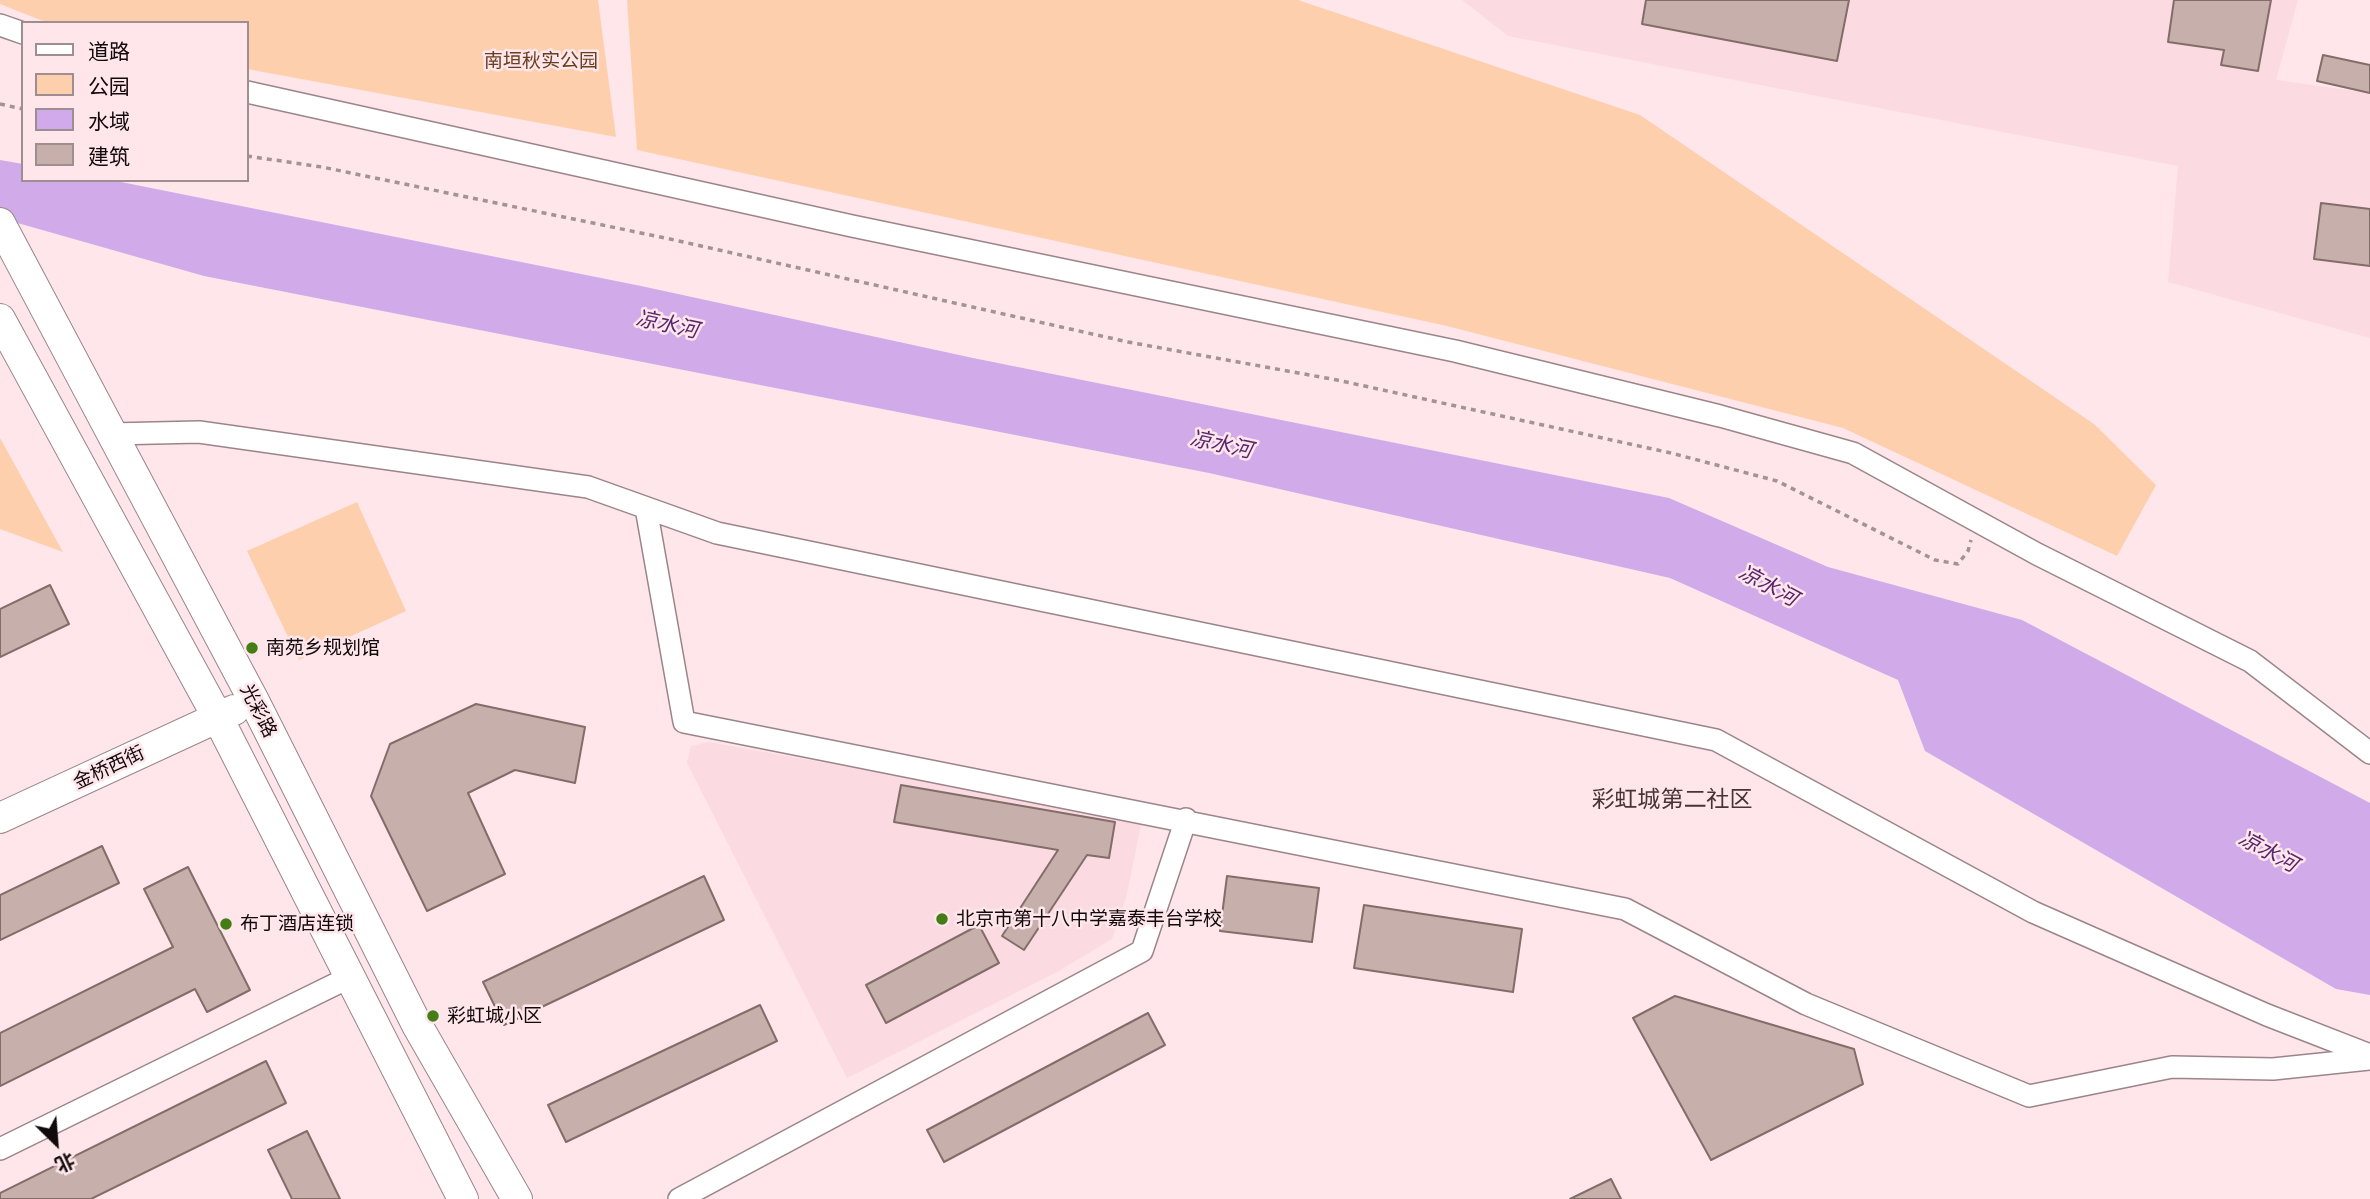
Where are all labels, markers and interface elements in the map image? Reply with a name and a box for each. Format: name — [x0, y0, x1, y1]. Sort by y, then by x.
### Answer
legend — [21, 21, 248, 182]
text: 道路 — [88, 39, 130, 64]
park label: 南垣秋实公园 — [484, 50, 598, 72]
text: 公园 — [88, 74, 130, 99]
text: 水域 — [88, 109, 130, 134]
text: 建筑 — [88, 144, 130, 169]
water label: 凉水河 — [634, 306, 700, 344]
water label: 凉水河 — [1188, 426, 1254, 464]
water label: 凉水河 — [1734, 560, 1802, 612]
place label: 南苑乡规划馆 — [266, 637, 380, 659]
marker: 南苑乡规划馆 — [244, 640, 260, 656]
street label: 光彩路 — [235, 680, 281, 742]
street label: 金桥西街 — [70, 742, 148, 794]
district label: 彩虹城第二社区 — [1592, 786, 1752, 814]
water label: 凉水河 — [2234, 826, 2302, 878]
place label: 北京市第十八中学嘉泰丰台学校 — [956, 908, 1222, 930]
marker: 北京市第十八中学嘉泰丰台学校 — [934, 911, 950, 927]
place label: 布丁酒店连锁 — [240, 913, 354, 935]
marker: 布丁酒店连锁 — [218, 916, 234, 932]
place label: 彩虹城小区 — [447, 1005, 542, 1027]
marker: 彩虹城小区 — [425, 1008, 441, 1024]
north arrow — [21, 1108, 91, 1178]
text: 北 — [52, 1148, 79, 1177]

